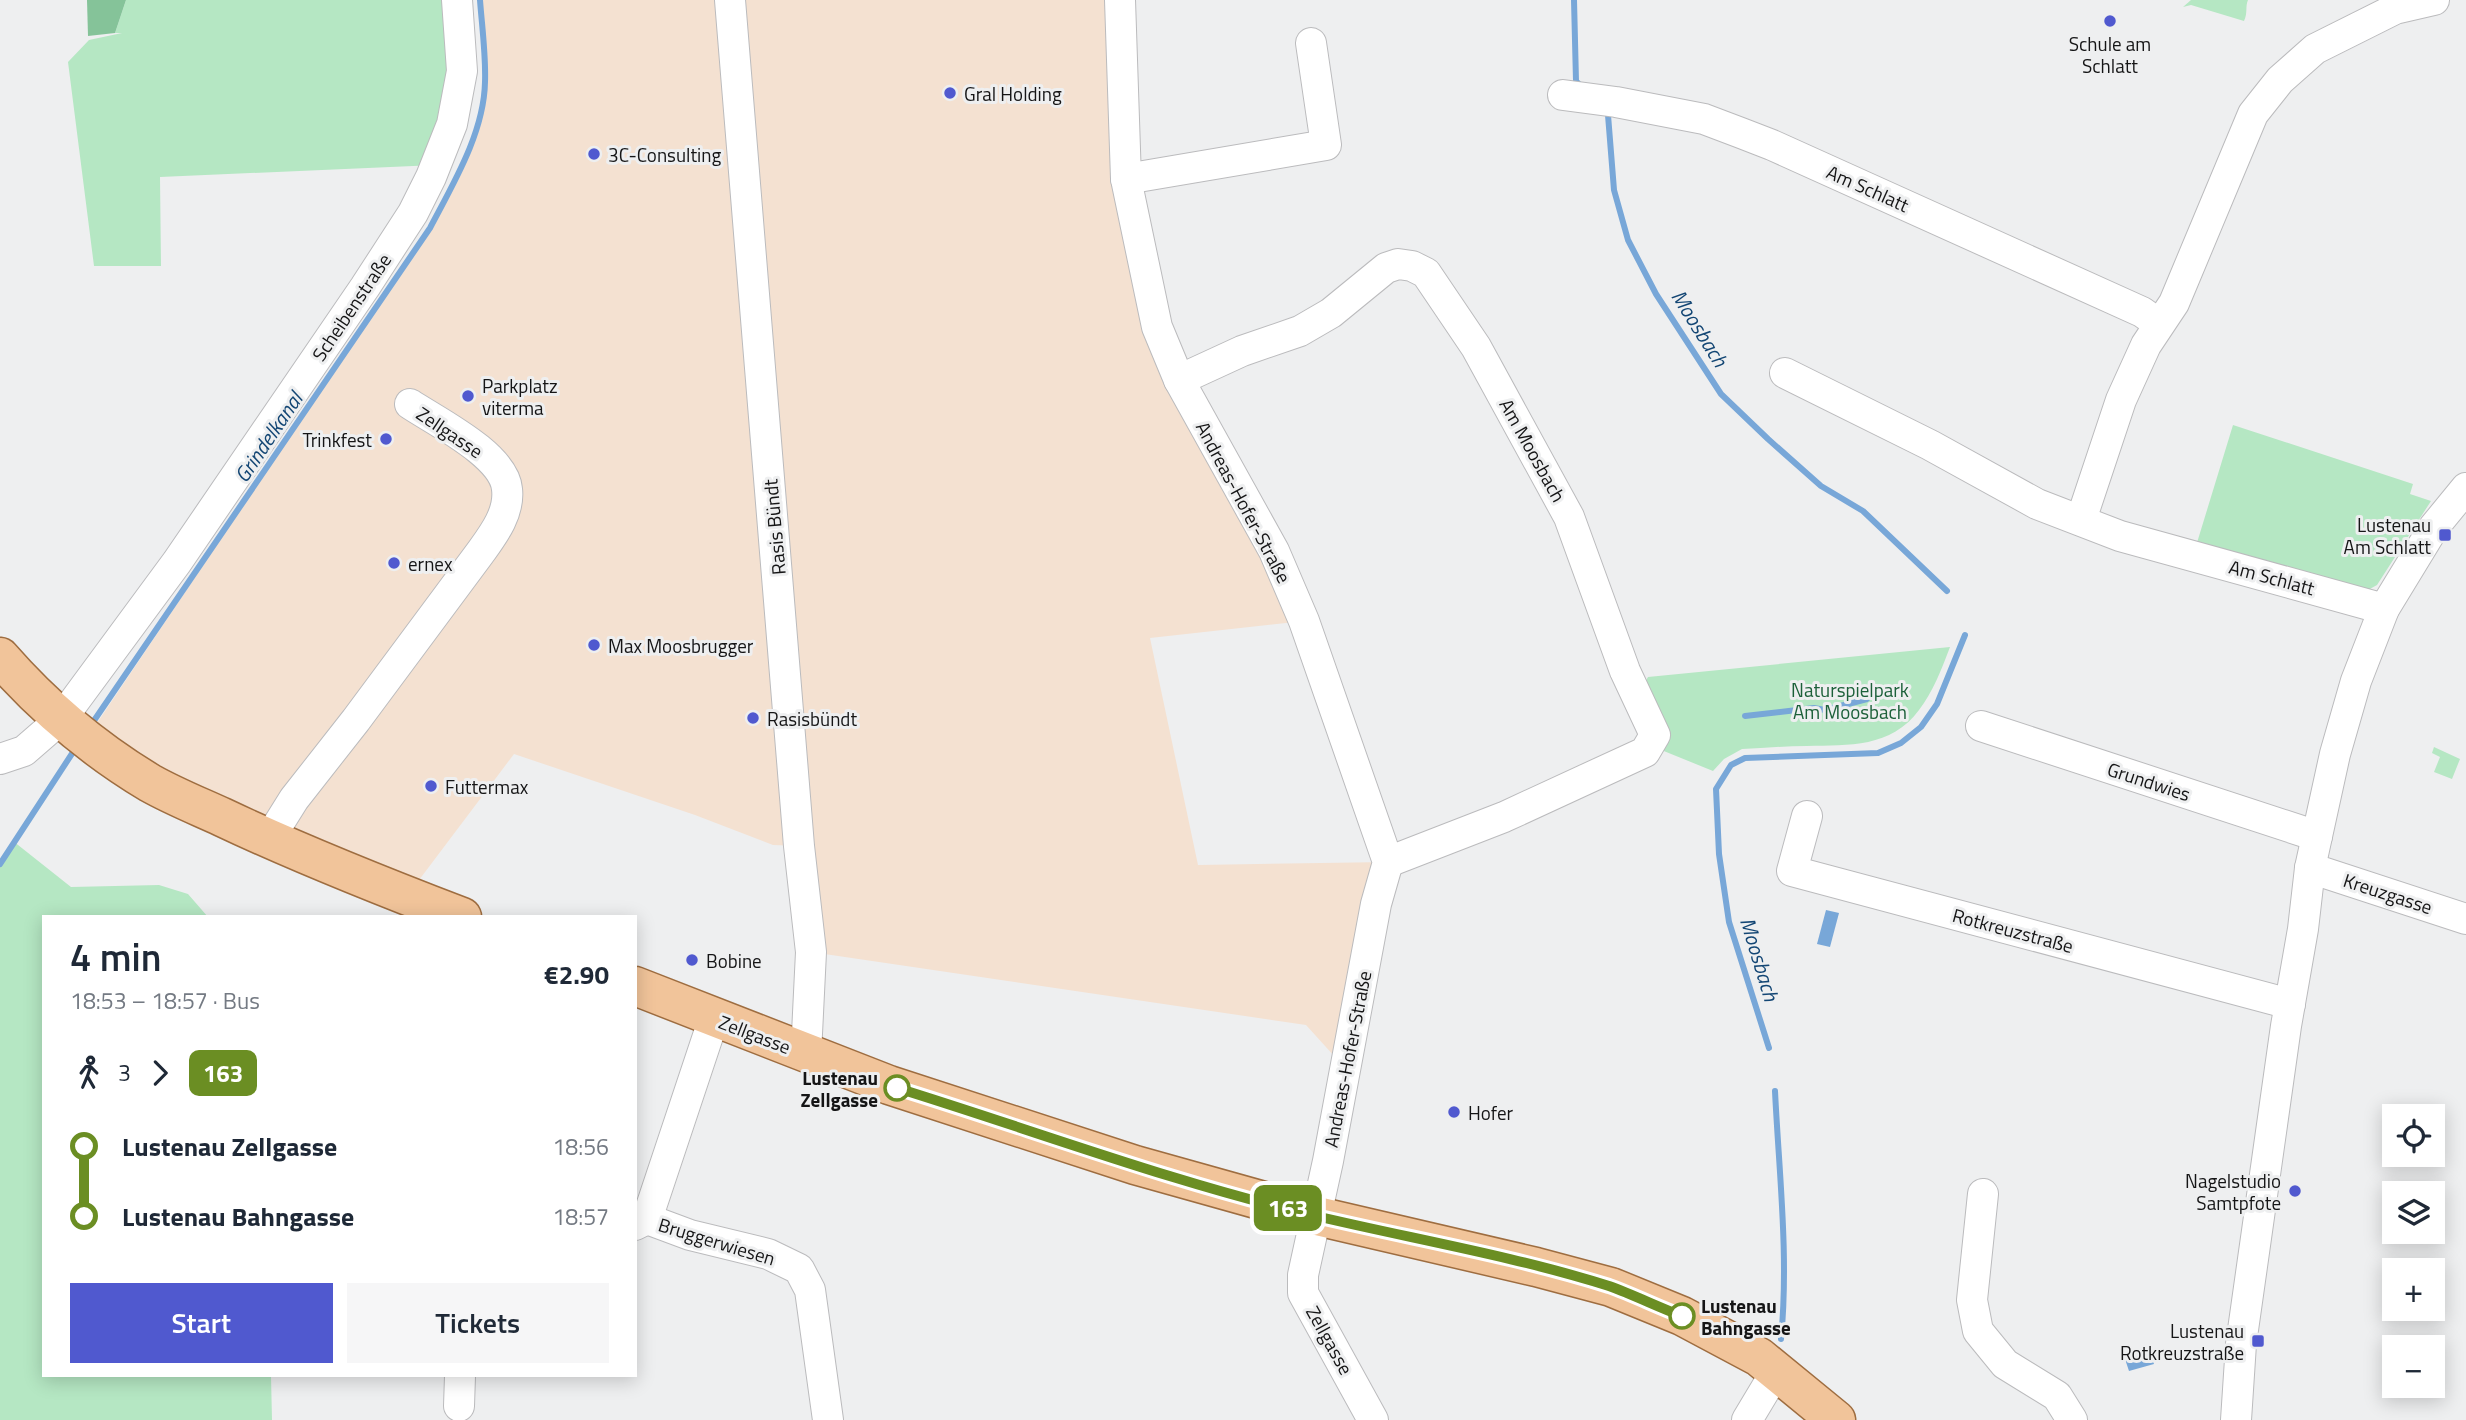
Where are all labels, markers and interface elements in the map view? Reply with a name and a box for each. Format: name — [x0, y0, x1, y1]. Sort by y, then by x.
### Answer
marker: Schule am Schlatt — [2102, 13, 2118, 29]
place label: Schule am Schlatt — [2069, 29, 2151, 80]
place label: Gral Holding — [964, 79, 1062, 108]
marker: Gral Holding — [942, 85, 958, 101]
place label: 3C-Consulting — [608, 140, 721, 169]
marker: 3C-Consulting — [586, 146, 602, 162]
street label: Am Schlatt — [1822, 157, 1914, 219]
street label: Scheibenstraße — [304, 247, 398, 367]
water label: Moosbach — [1664, 283, 1737, 373]
place label: Parkplatz viterma — [482, 371, 558, 422]
water label: Grindelkanal — [226, 383, 311, 489]
marker: Parkplatz viterma — [460, 388, 476, 404]
street label: Am Moosbach — [1493, 393, 1573, 507]
street label: Zellgasse — [411, 399, 489, 465]
street label: Andreas-Hofer-Straße — [1189, 416, 1299, 588]
place label: Trinkfest — [302, 425, 372, 454]
marker: Trinkfest — [378, 431, 394, 447]
street label: Rasis Bündt — [755, 478, 793, 576]
place label: Lustenau Am Schlatt — [2344, 510, 2431, 561]
marker: Lustenau Am Schlatt — [2437, 527, 2453, 543]
place label: ernex — [408, 549, 453, 578]
street label: Am Schlatt — [2226, 552, 2318, 602]
marker: ernex — [386, 555, 402, 571]
place label: Max Moosbrugger — [608, 631, 754, 660]
marker: Max Moosbrugger — [586, 637, 602, 653]
park label: Naturspielpark Am Moosbach — [1791, 675, 1909, 726]
place label: Rasisbündt — [767, 704, 857, 733]
marker: Rasisbündt — [745, 710, 761, 726]
street label: Grundwies — [2104, 754, 2194, 808]
place label: Futtermax — [445, 772, 529, 801]
marker: Futtermax — [423, 778, 439, 794]
street label: Kreuzgasse — [2340, 865, 2436, 921]
street label: Rotkreuzstraße — [1949, 900, 2077, 960]
water label: Moosbach — [1732, 913, 1788, 1005]
text: 4 min — [70, 928, 161, 986]
place label: Bobine — [706, 946, 762, 975]
marker: Bobine — [684, 952, 700, 968]
text: €2.90 — [544, 955, 609, 994]
street label: Andreas-Hofer-Straße — [1316, 968, 1378, 1150]
text: 18:53 – 18:57 · Bus — [70, 983, 260, 1018]
street label: Zellgasse — [715, 1007, 795, 1061]
icon: walk — [70, 1054, 108, 1092]
icon: forward — [141, 1054, 179, 1092]
text: 3 — [118, 1055, 131, 1090]
text: 163 — [203, 1055, 243, 1091]
place label: Lustenau Zellgasse — [801, 1063, 878, 1114]
marker: Lustenau Zellgasse — [884, 1075, 910, 1101]
place label: Hofer — [1468, 1098, 1513, 1127]
marker: Hofer — [1446, 1104, 1462, 1120]
map controls — [2382, 1104, 2445, 1398]
button: locate — [2382, 1104, 2445, 1167]
text: Lustenau Zellgasse — [122, 1127, 337, 1166]
text: 18:56 — [552, 1129, 609, 1164]
place label: Nagelstudio Samtpfote — [2185, 1166, 2281, 1217]
button: layers — [2382, 1181, 2445, 1244]
marker: Nagelstudio Samtpfote — [2287, 1183, 2303, 1199]
line badge: 163 — [1248, 1185, 1328, 1231]
text: 163 — [1268, 1190, 1308, 1226]
text: Lustenau Bahngasse — [122, 1197, 354, 1236]
text: 18:57 — [552, 1199, 609, 1234]
street label: Bruggerwiesen — [655, 1209, 779, 1273]
button: + — [2382, 1258, 2445, 1321]
button: Start — [70, 1283, 333, 1363]
button: Tickets — [347, 1283, 609, 1363]
place label: Lustenau Bahngasse — [1701, 1291, 1791, 1342]
street label: Zellgasse — [1299, 1300, 1361, 1380]
marker: Lustenau Bahngasse — [1669, 1303, 1695, 1329]
place label: Lustenau Rotkreuzstraße — [2120, 1316, 2244, 1367]
marker: Lustenau Rotkreuzstraße — [2250, 1333, 2266, 1349]
button: − — [2382, 1335, 2445, 1398]

